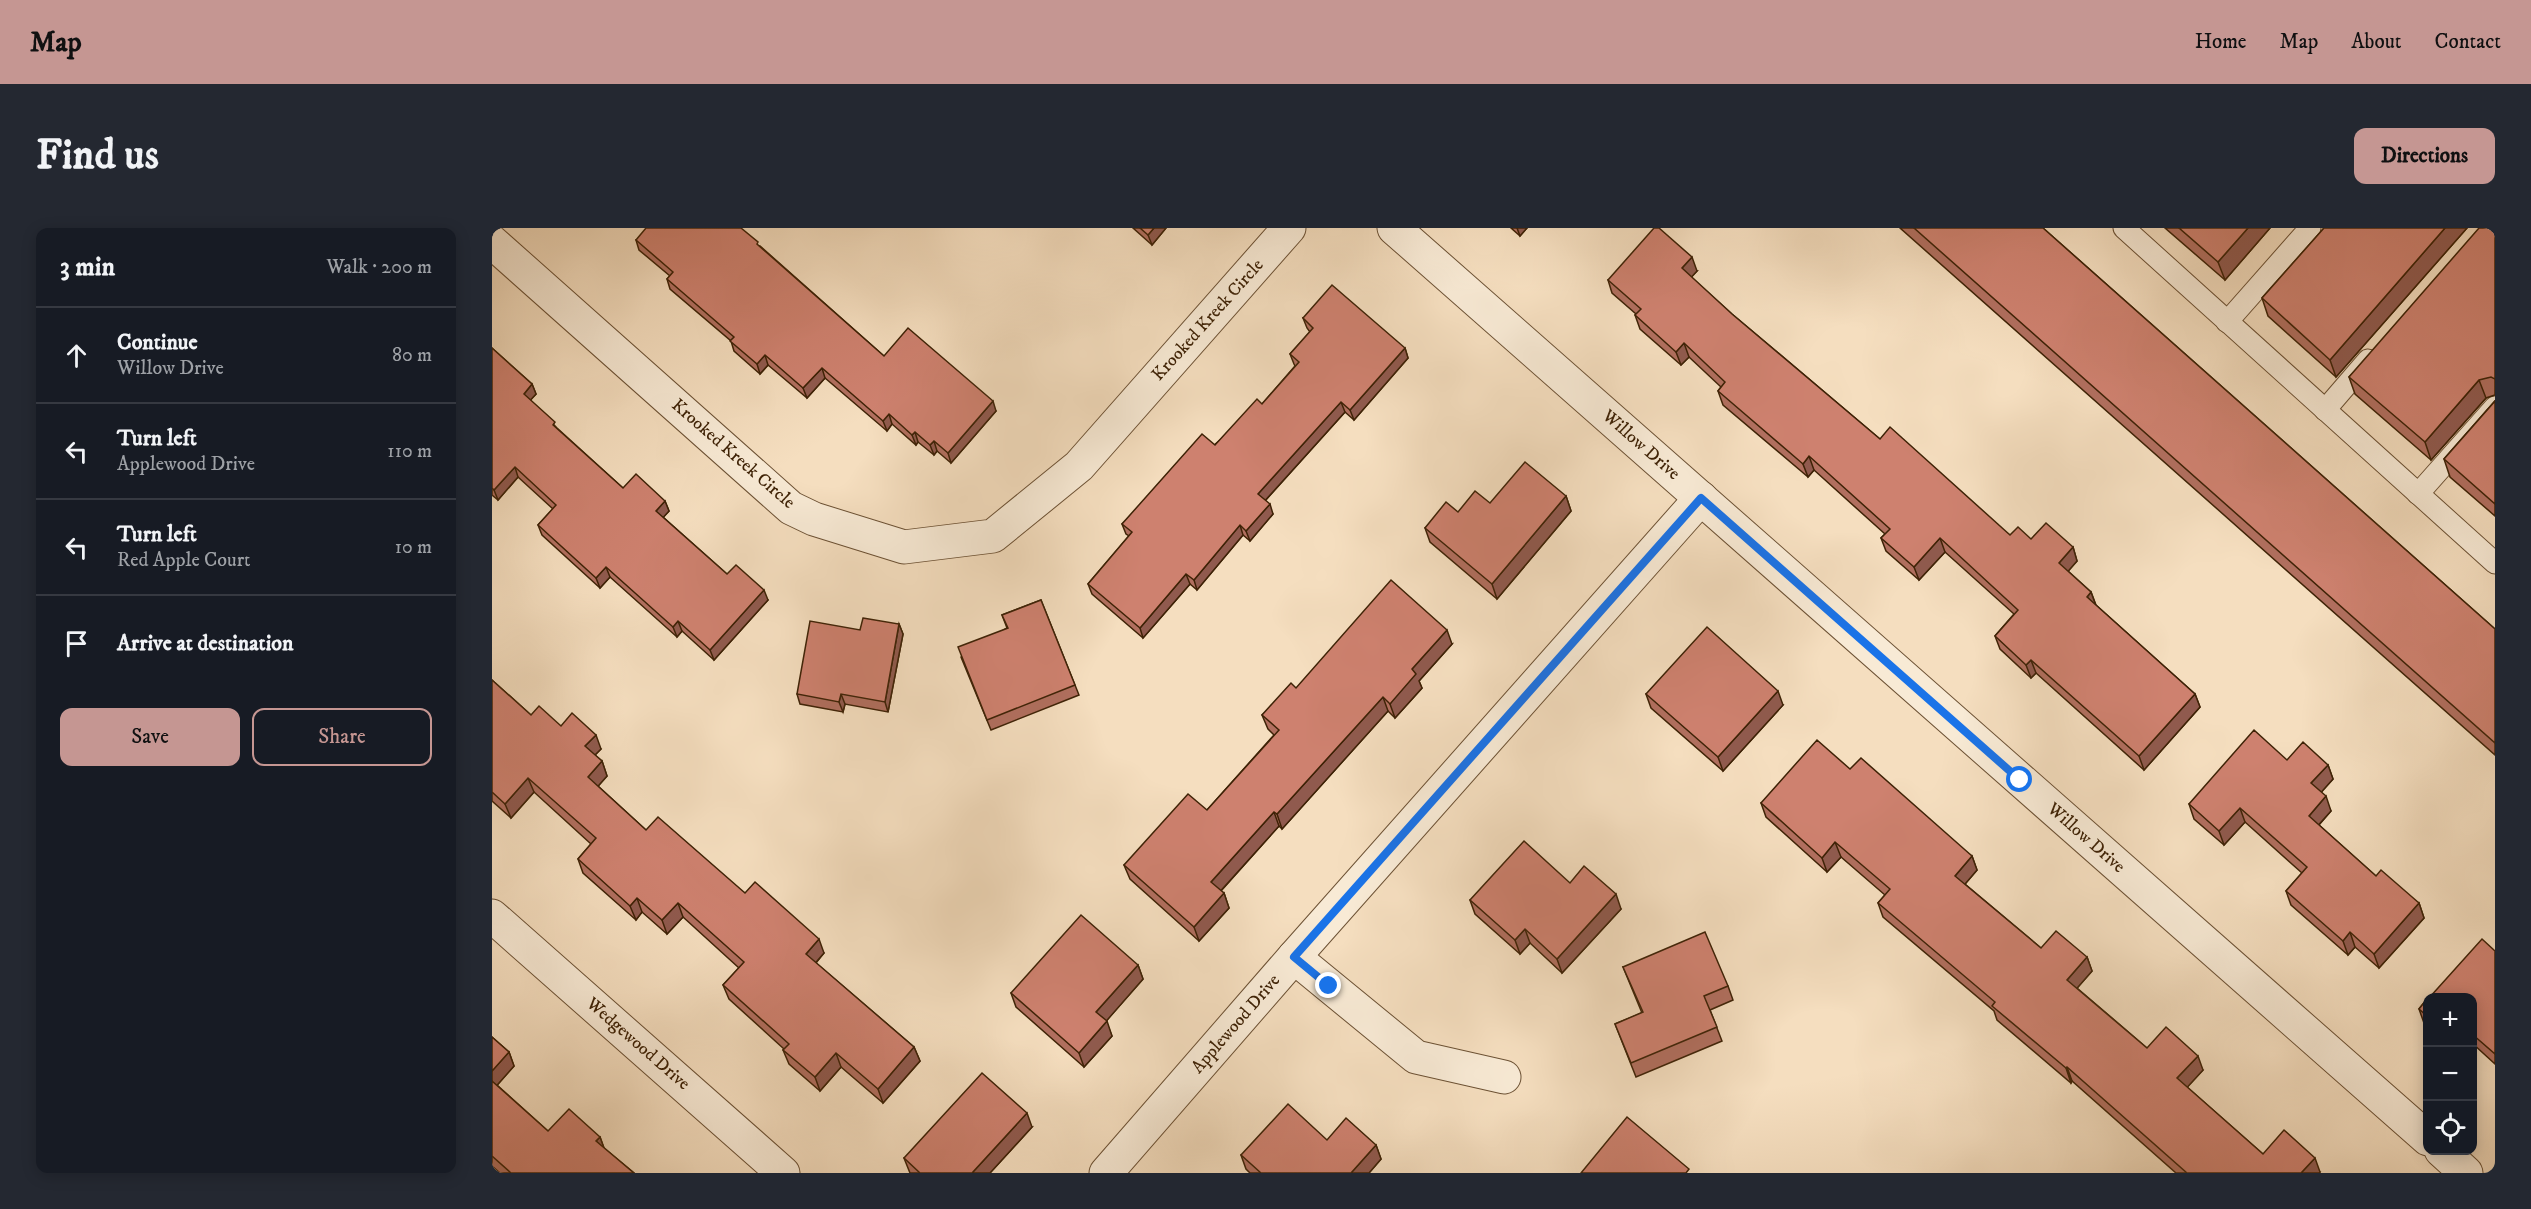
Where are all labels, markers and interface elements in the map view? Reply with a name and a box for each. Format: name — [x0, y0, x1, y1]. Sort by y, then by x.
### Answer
text: Map — [30, 25, 82, 60]
text: Home — [2195, 29, 2247, 55]
text: Map — [2280, 29, 2318, 55]
text: About — [2351, 29, 2402, 55]
text: Contact — [2435, 29, 2501, 55]
button: Directions — [2354, 128, 2495, 184]
text: Find us — [36, 130, 159, 182]
text: 3 min — [60, 251, 115, 284]
street label: Krooked Kreek Circle — [1147, 254, 1269, 386]
text: Walk · 200 m — [326, 255, 432, 280]
text: Continue — [117, 329, 198, 356]
icon: ahead — [60, 339, 93, 372]
text: 80 m — [392, 343, 432, 368]
text: Willow Drive — [117, 356, 224, 381]
street label: Krooked Kreek Circle — [667, 394, 799, 514]
street label: Willow Drive — [1597, 405, 1684, 485]
text: Turn left — [117, 425, 197, 452]
icon: left — [60, 435, 93, 468]
text: 110 m — [387, 439, 432, 464]
text: Applewood Drive — [117, 452, 255, 477]
text: Turn left — [117, 521, 197, 548]
icon: left — [60, 531, 93, 564]
text: 10 m — [395, 535, 432, 560]
text: Red Apple Court — [117, 548, 251, 573]
icon: arrive — [60, 627, 93, 660]
text: Arrive at destination — [117, 630, 294, 657]
button: Save — [60, 708, 240, 766]
button: Share — [252, 708, 432, 766]
route start — [2006, 766, 2032, 792]
street label: Willow Drive — [2042, 798, 2129, 878]
street label: Applewood Drive — [1187, 970, 1285, 1078]
route end — [1315, 972, 1341, 998]
street label: Wedgewood Drive — [581, 992, 694, 1095]
map controls — [2423, 993, 2477, 1155]
button: + — [2423, 993, 2477, 1047]
button: − — [2423, 1047, 2477, 1101]
button: locate — [2423, 1101, 2477, 1155]

